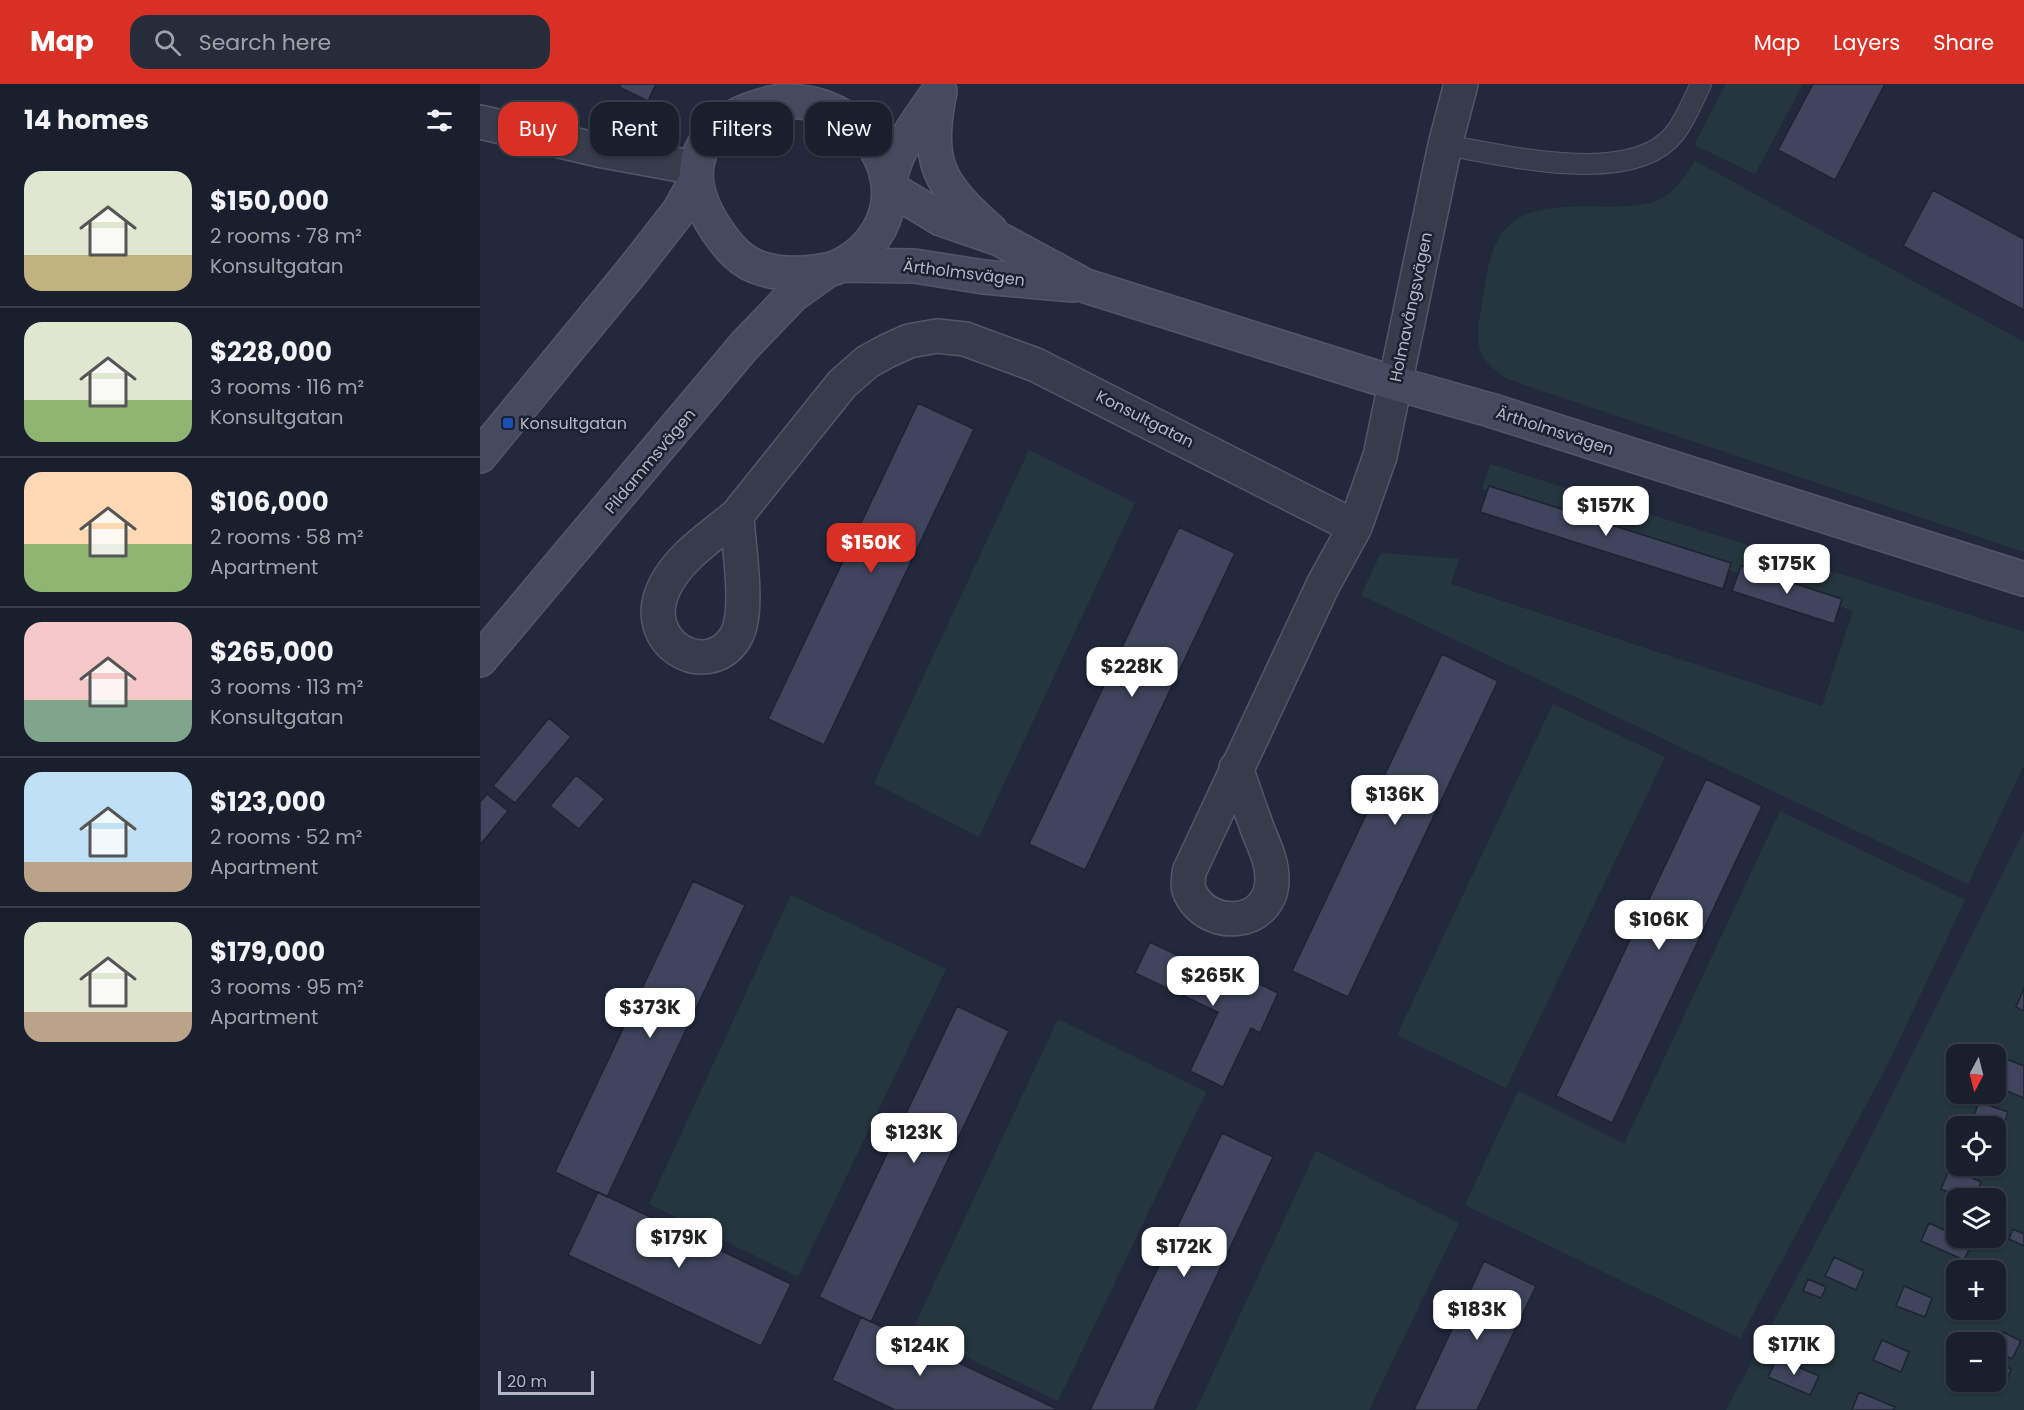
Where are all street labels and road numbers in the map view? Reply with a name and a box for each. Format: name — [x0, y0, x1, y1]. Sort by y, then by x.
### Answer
street label: Holmavångsvägen — [1384, 230, 1438, 384]
street label: Ärtholmsvägen — [902, 254, 1026, 292]
street label: Konsultgatan — [1092, 384, 1198, 454]
street label: Ärtholmsvägen — [1493, 401, 1617, 461]
street label: Pildammsvägen — [599, 403, 701, 519]

